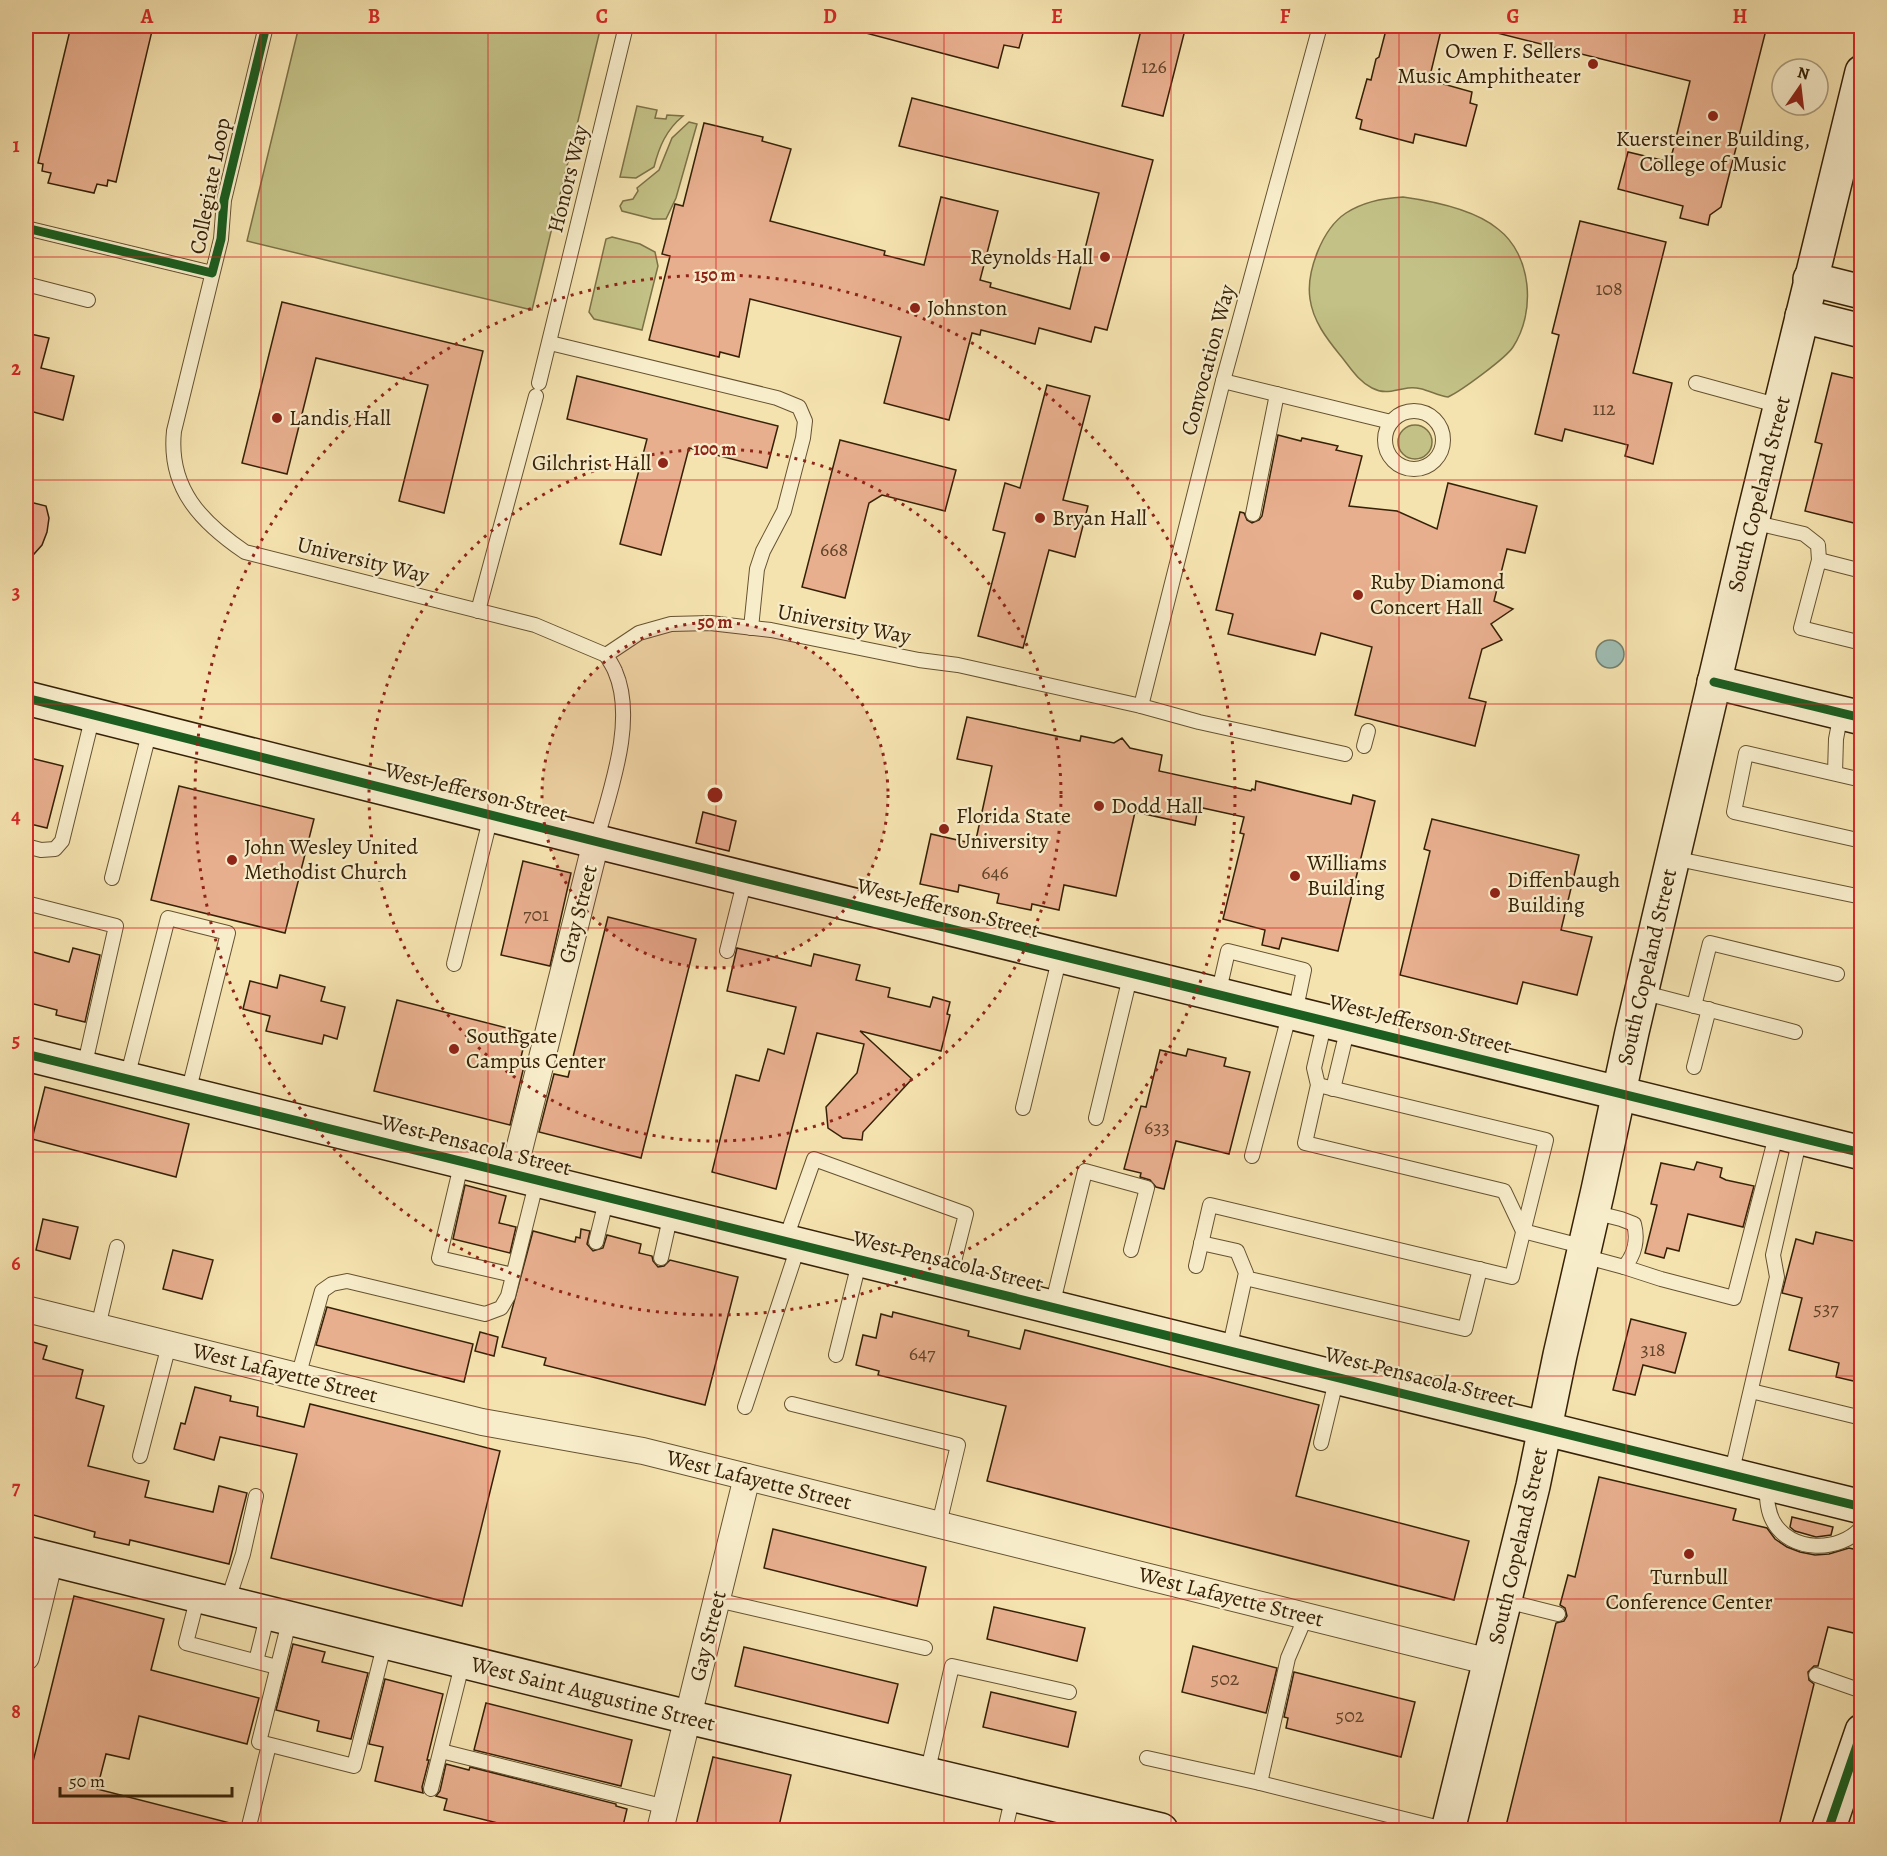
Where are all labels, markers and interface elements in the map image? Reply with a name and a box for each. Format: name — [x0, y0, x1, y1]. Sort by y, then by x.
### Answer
text: A — [140, 3, 154, 30]
text: B — [368, 3, 380, 30]
text: C — [596, 3, 608, 30]
text: D — [823, 3, 837, 30]
text: E — [1051, 3, 1063, 30]
text: F — [1280, 3, 1291, 30]
text: G — [1506, 3, 1520, 30]
text: H — [1733, 3, 1748, 30]
place label: Owen F. Sellers Music Amphitheater — [1397, 36, 1581, 91]
house number: 126 — [1141, 53, 1167, 80]
marker: Owen F. Sellers Music Amphitheater — [1586, 57, 1600, 71]
north arrow — [1770, 57, 1830, 117]
text: N — [1795, 61, 1812, 86]
marker: Kuersteiner Building, College of Music — [1706, 109, 1720, 123]
street label: Collegiate Loop — [182, 115, 238, 257]
street label: Honors Way — [540, 122, 596, 236]
place label: Kuersteiner Building, College of Music — [1616, 124, 1810, 179]
text: 1 — [12, 132, 20, 159]
place label: Reynolds Hall — [970, 242, 1093, 272]
marker: Reynolds Hall — [1098, 250, 1112, 264]
text: 150 m — [694, 263, 736, 287]
house number: 108 — [1595, 275, 1623, 302]
street label: Convocation Way — [1173, 281, 1243, 439]
place label: Johnston — [927, 293, 1007, 323]
marker: Johnston — [908, 301, 922, 315]
text: 2 — [11, 355, 21, 382]
street label: South Copeland Street — [1720, 393, 1798, 595]
house number: 112 — [1592, 395, 1616, 422]
place label: Landis Hall — [289, 403, 391, 433]
marker: Landis Hall — [270, 411, 284, 425]
text: 100 m — [694, 437, 736, 461]
place label: Gilchrist Hall — [532, 448, 651, 478]
marker: Gilchrist Hall — [656, 456, 670, 470]
place label: Bryan Hall — [1052, 503, 1147, 533]
marker: Bryan Hall — [1033, 511, 1047, 525]
street label: University Way — [294, 529, 432, 591]
house number: 668 — [820, 536, 848, 563]
place label: Ruby Diamond Concert Hall — [1370, 567, 1505, 622]
text: 3 — [12, 579, 20, 606]
marker: Ruby Diamond Concert Hall — [1351, 588, 1365, 602]
street label: University Way — [775, 596, 913, 652]
text: 50 m — [698, 610, 732, 634]
street label: West Jefferson Street — [380, 755, 571, 829]
centre of rings — [705, 785, 725, 805]
place label: Dodd Hall — [1111, 791, 1203, 821]
marker: Dodd Hall — [1092, 799, 1106, 813]
place label: Florida State University — [956, 801, 1071, 856]
text: 4 — [11, 803, 21, 830]
marker: Florida State University — [937, 822, 951, 836]
place label: John Wesley United Methodist Church — [244, 832, 418, 887]
place label: Williams Building — [1306, 848, 1387, 903]
marker: John Wesley United Methodist Church — [225, 853, 239, 867]
house number: 646 — [981, 859, 1009, 886]
street label: Gray Street — [551, 862, 605, 966]
place label: Diffenbaugh Building — [1507, 865, 1620, 920]
street label: South Copeland Street — [1610, 866, 1684, 1068]
marker: Williams Building — [1288, 869, 1302, 883]
street label: West Jefferson Street — [852, 871, 1043, 945]
marker: Diffenbaugh Building — [1488, 886, 1502, 900]
house number: 701 — [523, 901, 549, 928]
street label: West Jefferson Street — [1324, 987, 1515, 1061]
place label: Southgate Campus Center — [466, 1021, 606, 1076]
text: 5 — [12, 1027, 20, 1054]
marker: Southgate Campus Center — [447, 1042, 461, 1056]
street label: West Pensacola Street — [377, 1107, 574, 1183]
house number: 633 — [1144, 1114, 1170, 1141]
street label: West Pensacola Street — [849, 1223, 1046, 1299]
text: 6 — [11, 1250, 21, 1277]
house number: 537 — [1813, 1295, 1839, 1322]
street label: West Lafayette Street — [188, 1335, 381, 1410]
house number: 318 — [1641, 1336, 1665, 1363]
street label: West Pensacola Street — [1321, 1339, 1518, 1415]
house number: 647 — [909, 1340, 936, 1367]
street label: West Lafayette Street — [662, 1442, 855, 1517]
street label: South Copeland Street — [1481, 1445, 1555, 1647]
text: 7 — [12, 1474, 21, 1501]
marker: Turnbull Conference Center — [1682, 1547, 1696, 1561]
street label: West Lafayette Street — [1134, 1559, 1327, 1634]
place label: Turnbull Conference Center — [1605, 1562, 1773, 1617]
street label: Gay Street — [682, 1587, 734, 1685]
street label: West Saint Augustine Street — [467, 1649, 718, 1739]
house number: 502 — [1211, 1665, 1240, 1692]
text: 8 — [11, 1698, 21, 1725]
house number: 502 — [1336, 1702, 1365, 1729]
scale bar — [60, 1760, 232, 1798]
text: 50 m — [69, 1769, 105, 1793]

